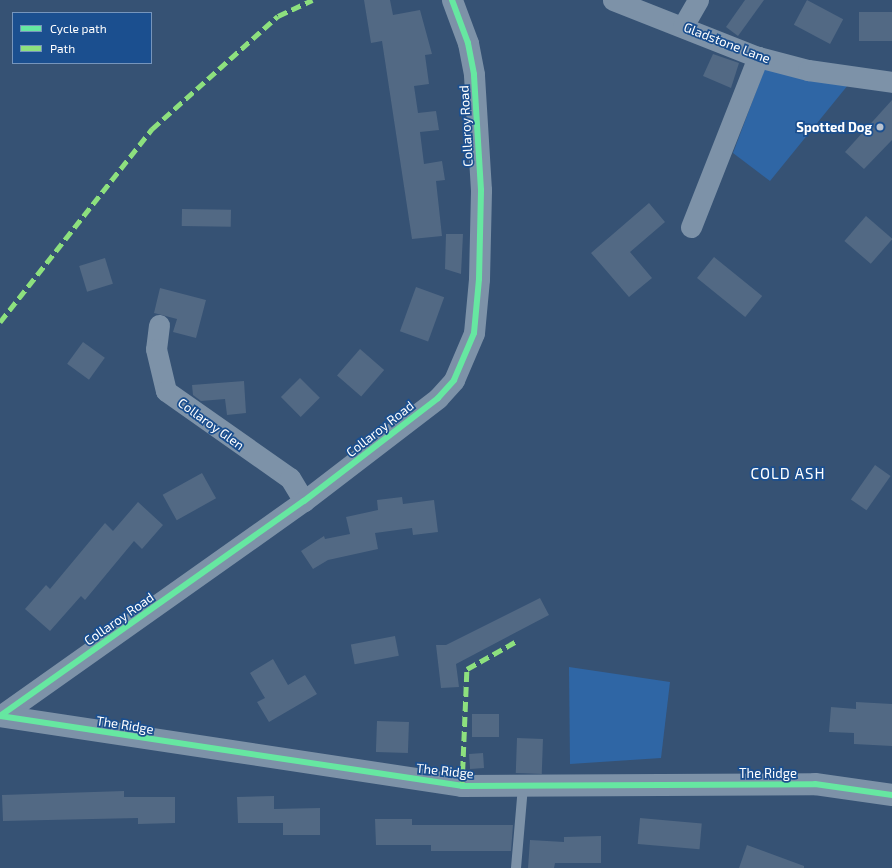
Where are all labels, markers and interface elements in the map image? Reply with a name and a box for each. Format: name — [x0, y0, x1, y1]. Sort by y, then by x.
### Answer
legend — [12, 12, 152, 64]
street label: Gladstone Lane — [682, 19, 772, 67]
text: Cycle path — [50, 21, 107, 35]
text: Path — [50, 41, 75, 55]
street label: Collaroy Road — [456, 85, 476, 167]
place label: Spotted Dog — [796, 119, 872, 135]
marker: Spotted Dog — [875, 122, 885, 132]
street label: Collaroy Glen — [175, 395, 247, 453]
street label: Collaroy Road — [343, 398, 417, 460]
district label: COLD ASH — [750, 465, 826, 483]
street label: Collaroy Road — [81, 589, 157, 649]
street label: The Ridge — [95, 713, 155, 737]
street label: The Ridge — [415, 760, 475, 782]
street label: The Ridge — [739, 765, 797, 781]

